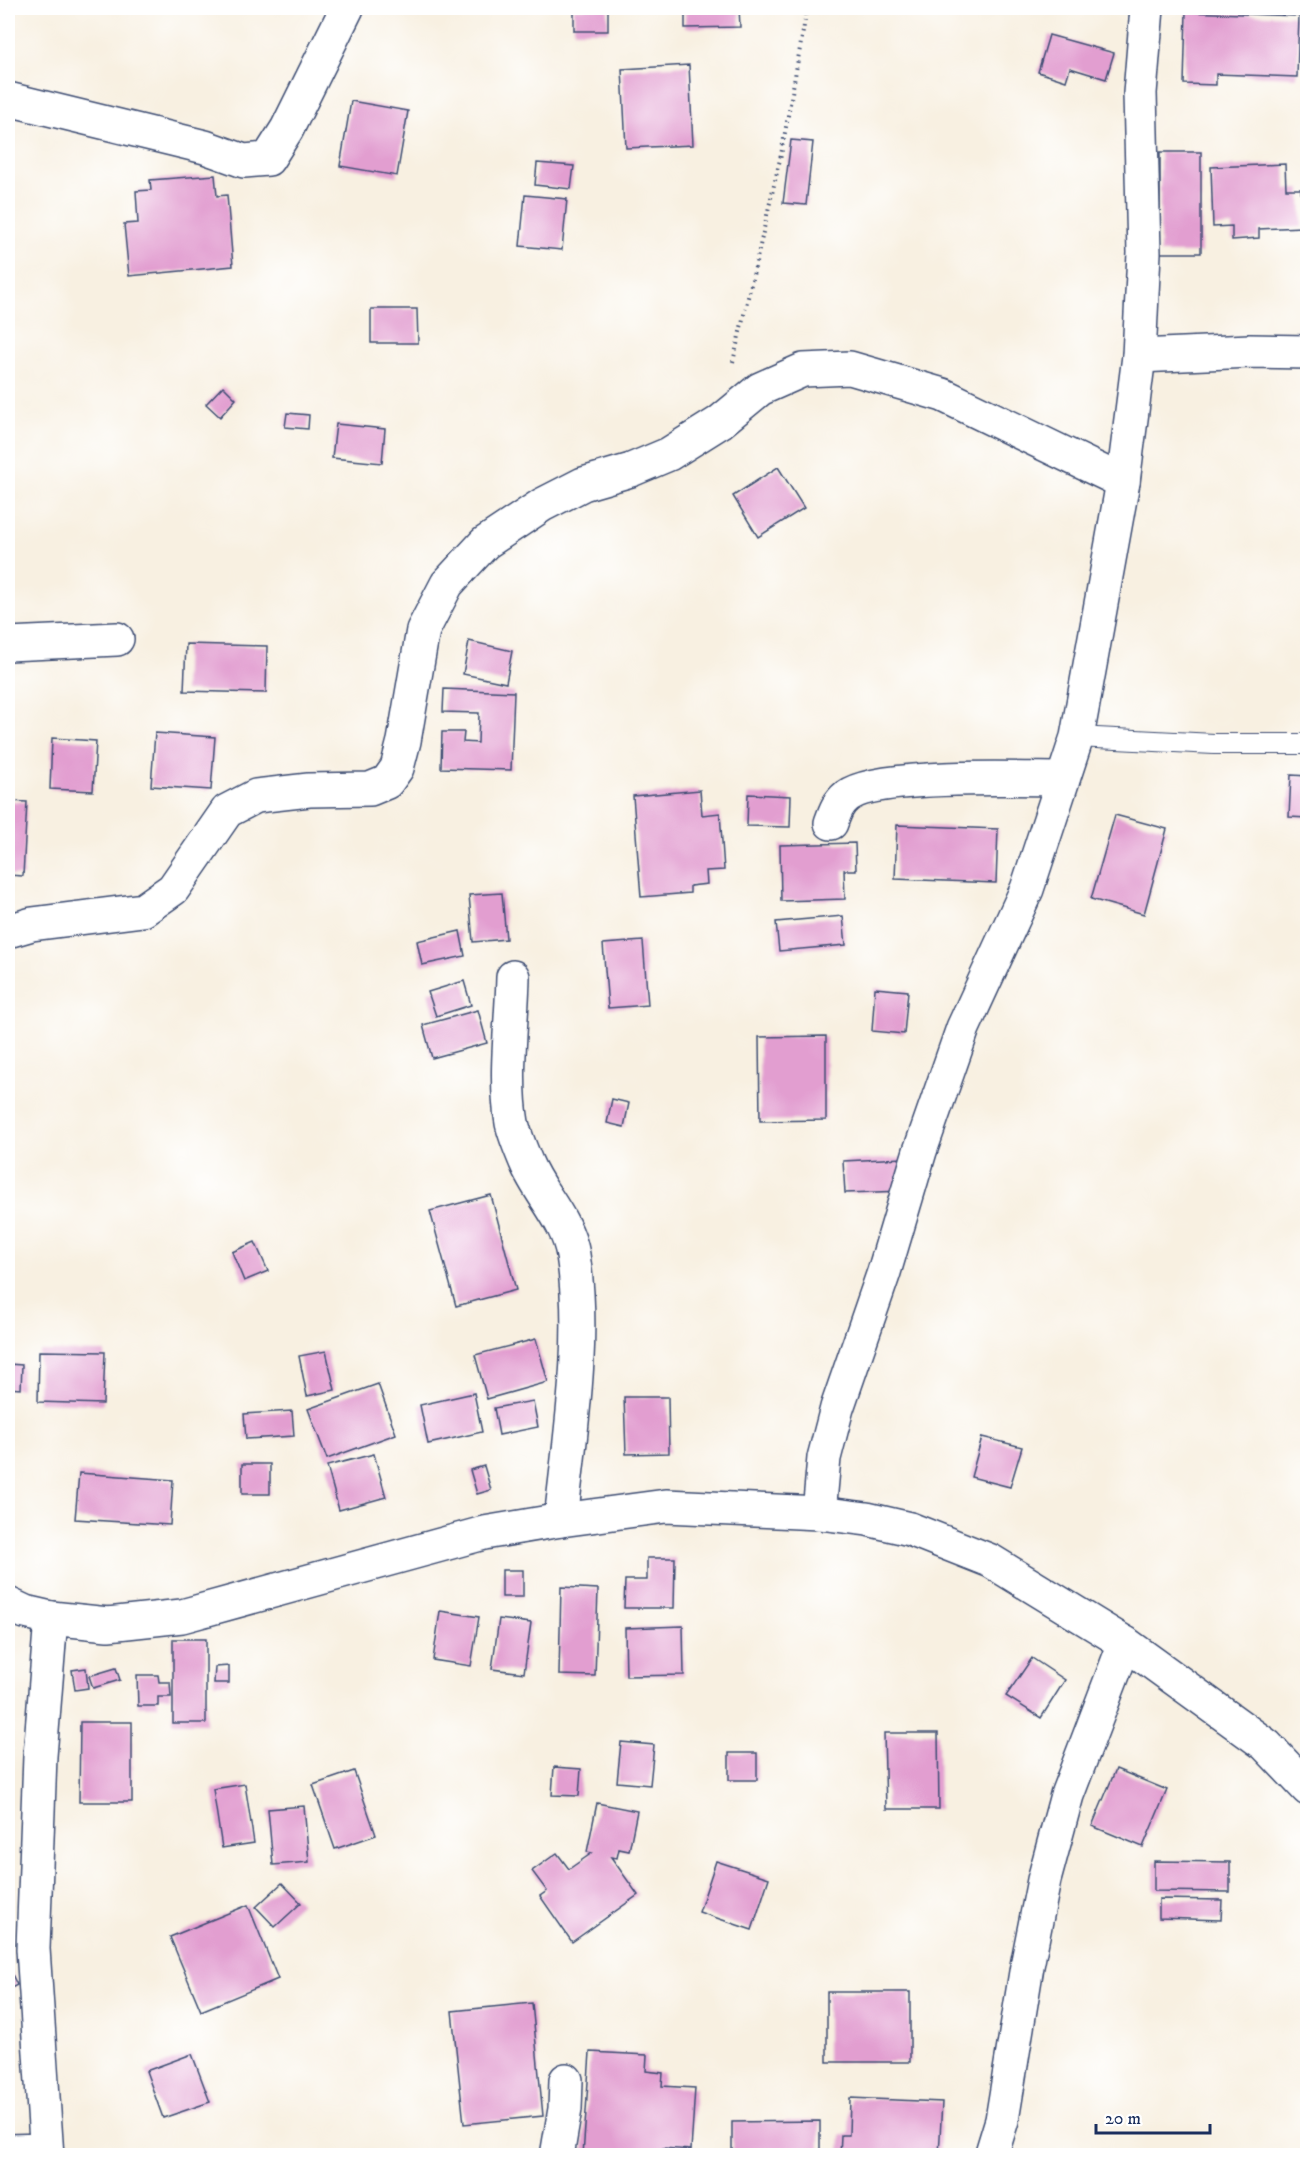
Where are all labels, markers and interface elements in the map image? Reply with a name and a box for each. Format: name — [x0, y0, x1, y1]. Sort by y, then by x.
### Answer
scale bar — [1096, 2097, 1210, 2135]
text: 20 m — [1105, 2108, 1141, 2130]

